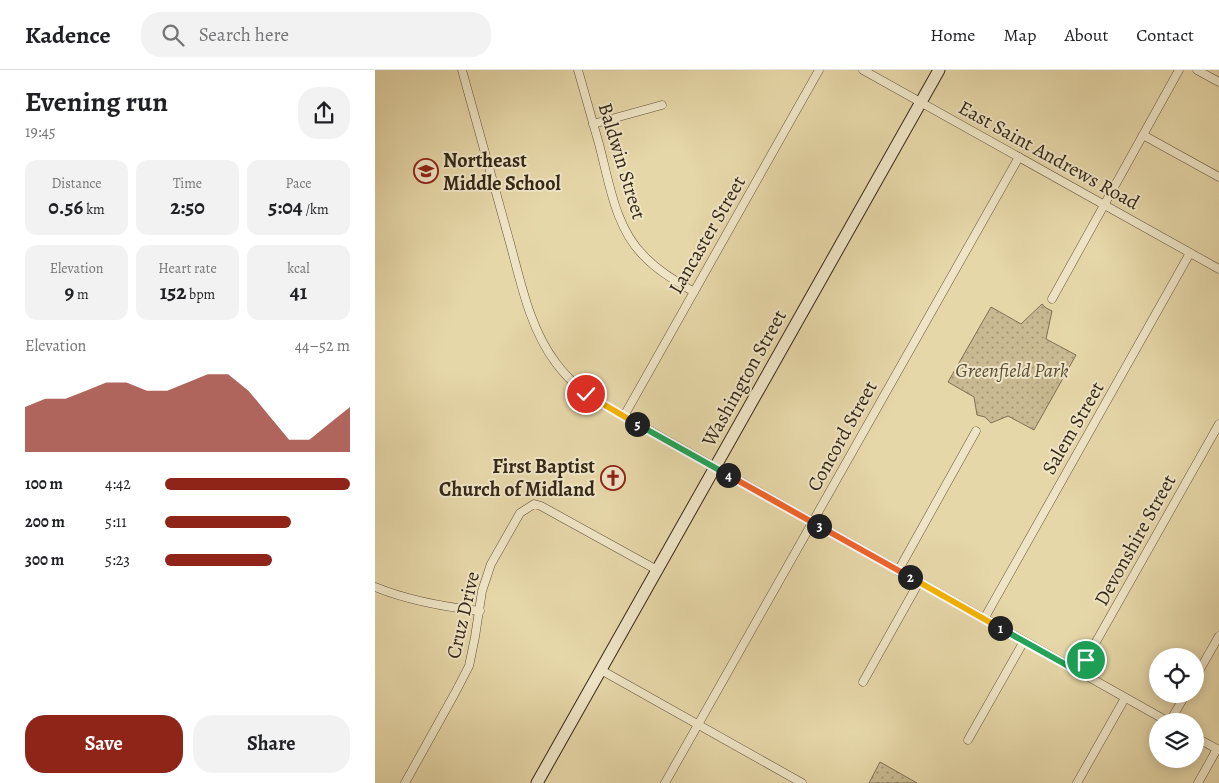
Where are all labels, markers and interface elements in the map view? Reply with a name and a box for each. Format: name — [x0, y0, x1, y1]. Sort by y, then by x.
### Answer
search box — [141, 12, 491, 57]
text: Kadence — [25, 19, 111, 51]
icon: search — [159, 21, 187, 49]
text: Search here — [199, 22, 289, 48]
text: Home — [930, 23, 975, 47]
text: Map — [1003, 23, 1036, 47]
text: About — [1064, 23, 1108, 47]
text: Contact — [1136, 23, 1194, 47]
text: Evening run — [25, 83, 168, 121]
button: share — [298, 87, 350, 139]
street label: East Saint Andrews Road — [954, 94, 1145, 216]
street label: Baldwin Street — [591, 99, 653, 223]
text: 19:45 — [25, 121, 56, 143]
place label: Northeast Middle School — [443, 147, 562, 197]
school or university icon: Northeast Middle School — [413, 158, 439, 184]
street label: Lancaster Street — [662, 171, 752, 299]
text: Distance — [51, 174, 102, 193]
text: Time — [173, 174, 202, 193]
text: Pace — [286, 174, 311, 193]
text: 0.56 — [48, 193, 83, 221]
text: 2:50 — [170, 193, 205, 221]
text: 5:04 — [268, 193, 303, 221]
text: km — [83, 200, 105, 219]
text: /km — [303, 200, 329, 219]
text: Elevation — [50, 259, 103, 278]
text: Heart rate — [158, 259, 217, 278]
text: kcal — [287, 259, 310, 278]
text: 9 — [64, 278, 74, 306]
text: 152 — [160, 278, 186, 306]
text: 41 — [290, 278, 307, 306]
text: m — [74, 285, 89, 304]
text: bpm — [186, 285, 215, 304]
street label: Washington Street — [695, 304, 793, 452]
text: Elevation — [25, 335, 86, 357]
text: 44–52 m — [295, 335, 350, 357]
park label: Greenfield Park — [955, 357, 1069, 384]
pin — [565, 373, 607, 415]
street label: Concord Street — [800, 376, 884, 496]
street label: Salem Street — [1036, 376, 1111, 479]
icon: check — [572, 380, 600, 408]
pin: 5 — [625, 412, 649, 436]
text: 5 — [635, 415, 640, 434]
place label: First Baptist Church of Midland — [439, 453, 595, 503]
pin: 4 — [715, 462, 741, 488]
church icon: First Baptist Church of Midland — [600, 465, 626, 491]
text: 4 — [725, 466, 732, 485]
street label: Devonshire Street — [1088, 469, 1182, 611]
text: 100 m — [25, 473, 63, 495]
text: 4:42 — [105, 473, 131, 495]
text: 200 m — [25, 511, 65, 533]
text: 5:11 — [105, 511, 127, 533]
pin: 3 — [807, 514, 831, 538]
text: 3 — [816, 517, 823, 536]
text: 300 m — [25, 549, 64, 571]
text: 5:23 — [105, 549, 130, 571]
pin: 2 — [897, 564, 923, 590]
text: 2 — [907, 568, 914, 587]
street label: Cruz Drive — [440, 569, 486, 661]
pin: 1 — [987, 616, 1013, 640]
text: 1 — [998, 619, 1003, 638]
pin — [1065, 639, 1107, 681]
icon: arrive — [1072, 646, 1100, 674]
map controls — [1149, 648, 1204, 768]
button: locate — [1149, 648, 1204, 703]
button: layers — [1149, 713, 1204, 768]
button: Save — [25, 715, 183, 773]
button: Share — [193, 715, 350, 773]

